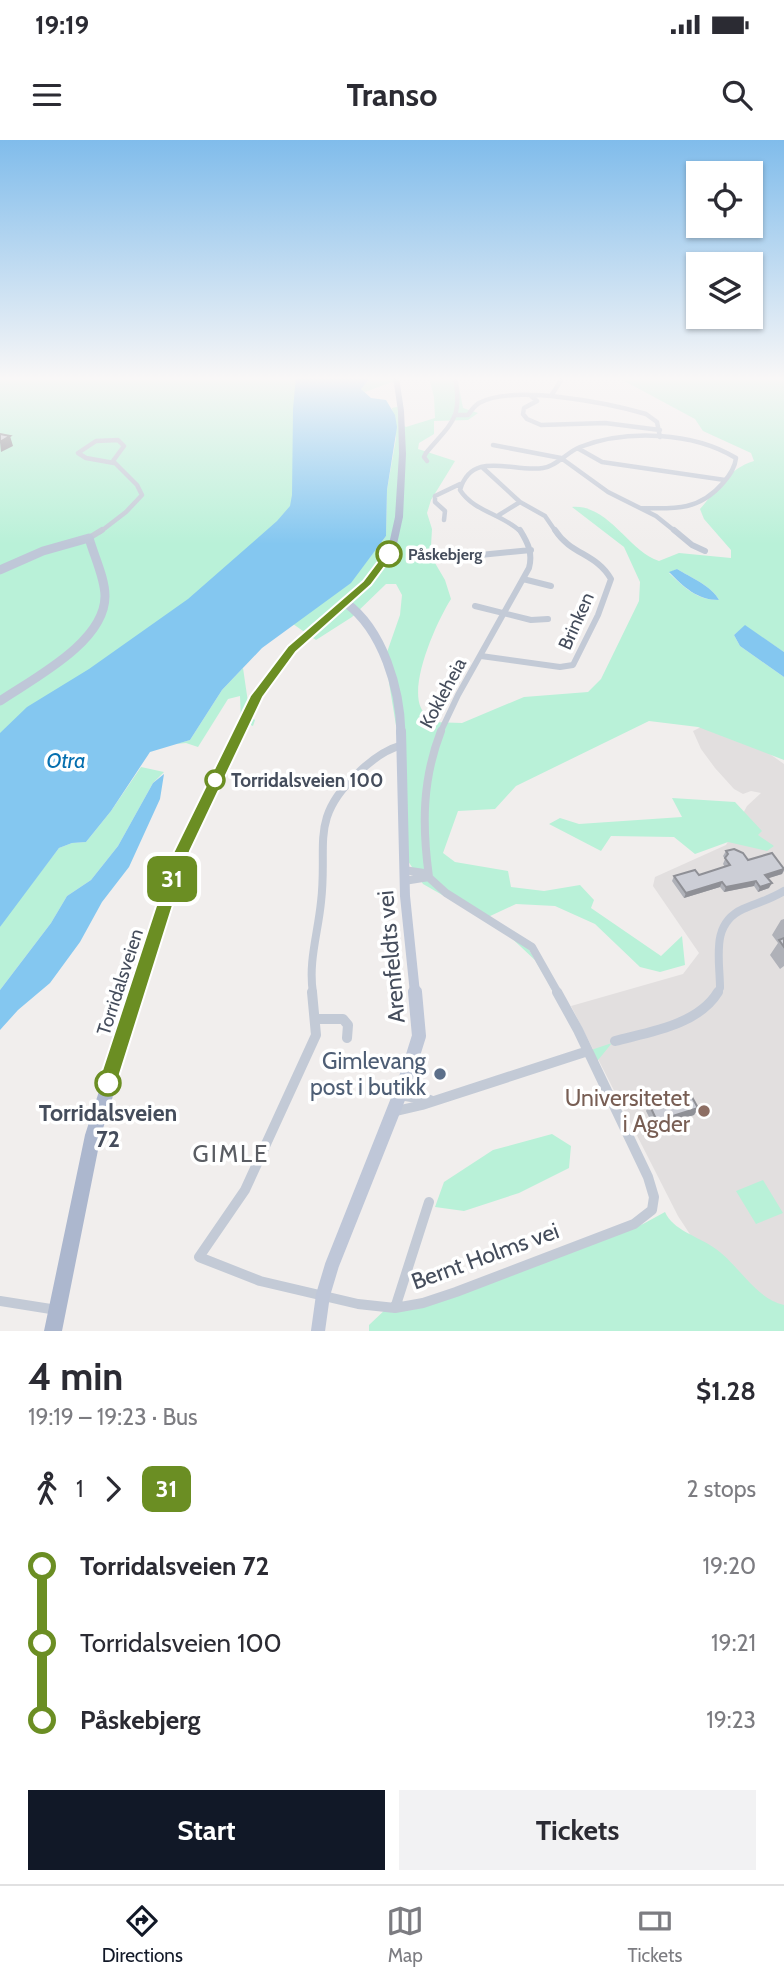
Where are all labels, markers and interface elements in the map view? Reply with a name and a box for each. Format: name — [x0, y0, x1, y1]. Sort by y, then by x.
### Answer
text: 19:19 — [35, 9, 89, 41]
text: Transo — [347, 75, 437, 114]
icon: menu — [28, 76, 66, 114]
icon: search — [718, 76, 756, 114]
map controls — [686, 161, 763, 329]
button: locate — [686, 161, 763, 238]
button: layers — [686, 252, 763, 329]
marker: Påskebjerg — [376, 541, 402, 567]
place label: Påskebjerg — [408, 545, 482, 564]
street label: Brinken — [553, 589, 599, 653]
street label: Kokleheia — [415, 654, 471, 732]
water label: Otra — [47, 748, 85, 773]
place label: Torridalsveien 100 — [231, 769, 383, 792]
marker: Torridalsveien 100 — [205, 770, 225, 790]
line badge: 31 — [140, 856, 204, 902]
text: 31 — [161, 864, 183, 893]
street label: Arenfeldts vei — [371, 889, 411, 1025]
street label: Torridalsveien — [92, 926, 148, 1038]
place label: Gimlevang post i butikk — [310, 1047, 427, 1101]
marker: Gimlevang post i butikk — [432, 1066, 448, 1082]
marker: Torridalsveien 72 — [95, 1070, 121, 1096]
place label: Universitetet i Agder — [565, 1084, 691, 1138]
place label: Torridalsveien 72 — [39, 1099, 177, 1153]
marker: Universitetet i Agder — [696, 1103, 712, 1119]
district label: GIMLE — [193, 1139, 269, 1168]
street label: Bernt Holms vei — [407, 1216, 563, 1296]
text: 4 min — [28, 1353, 123, 1400]
text: $1.28 — [696, 1375, 756, 1407]
text: 19:19 – 19:23 · Bus — [28, 1403, 198, 1431]
icon: walk — [28, 1470, 66, 1508]
icon: forward — [94, 1470, 132, 1508]
text: 31 — [156, 1474, 177, 1503]
text: 1 — [76, 1475, 84, 1503]
text: 2 stops — [687, 1475, 756, 1503]
text: Torridalsveien 72 — [80, 1550, 269, 1582]
text: 19:20 — [703, 1552, 756, 1580]
text: Torridalsveien 100 — [80, 1627, 282, 1659]
text: 19:21 — [711, 1629, 756, 1657]
text: Påskebjerg — [80, 1704, 201, 1736]
text: 19:23 — [706, 1706, 756, 1734]
button: Start — [28, 1790, 385, 1870]
button: Tickets — [399, 1790, 756, 1870]
tab: Directions — [102, 1902, 183, 1967]
tab: Map — [386, 1902, 424, 1967]
tab: Tickets — [628, 1902, 682, 1967]

